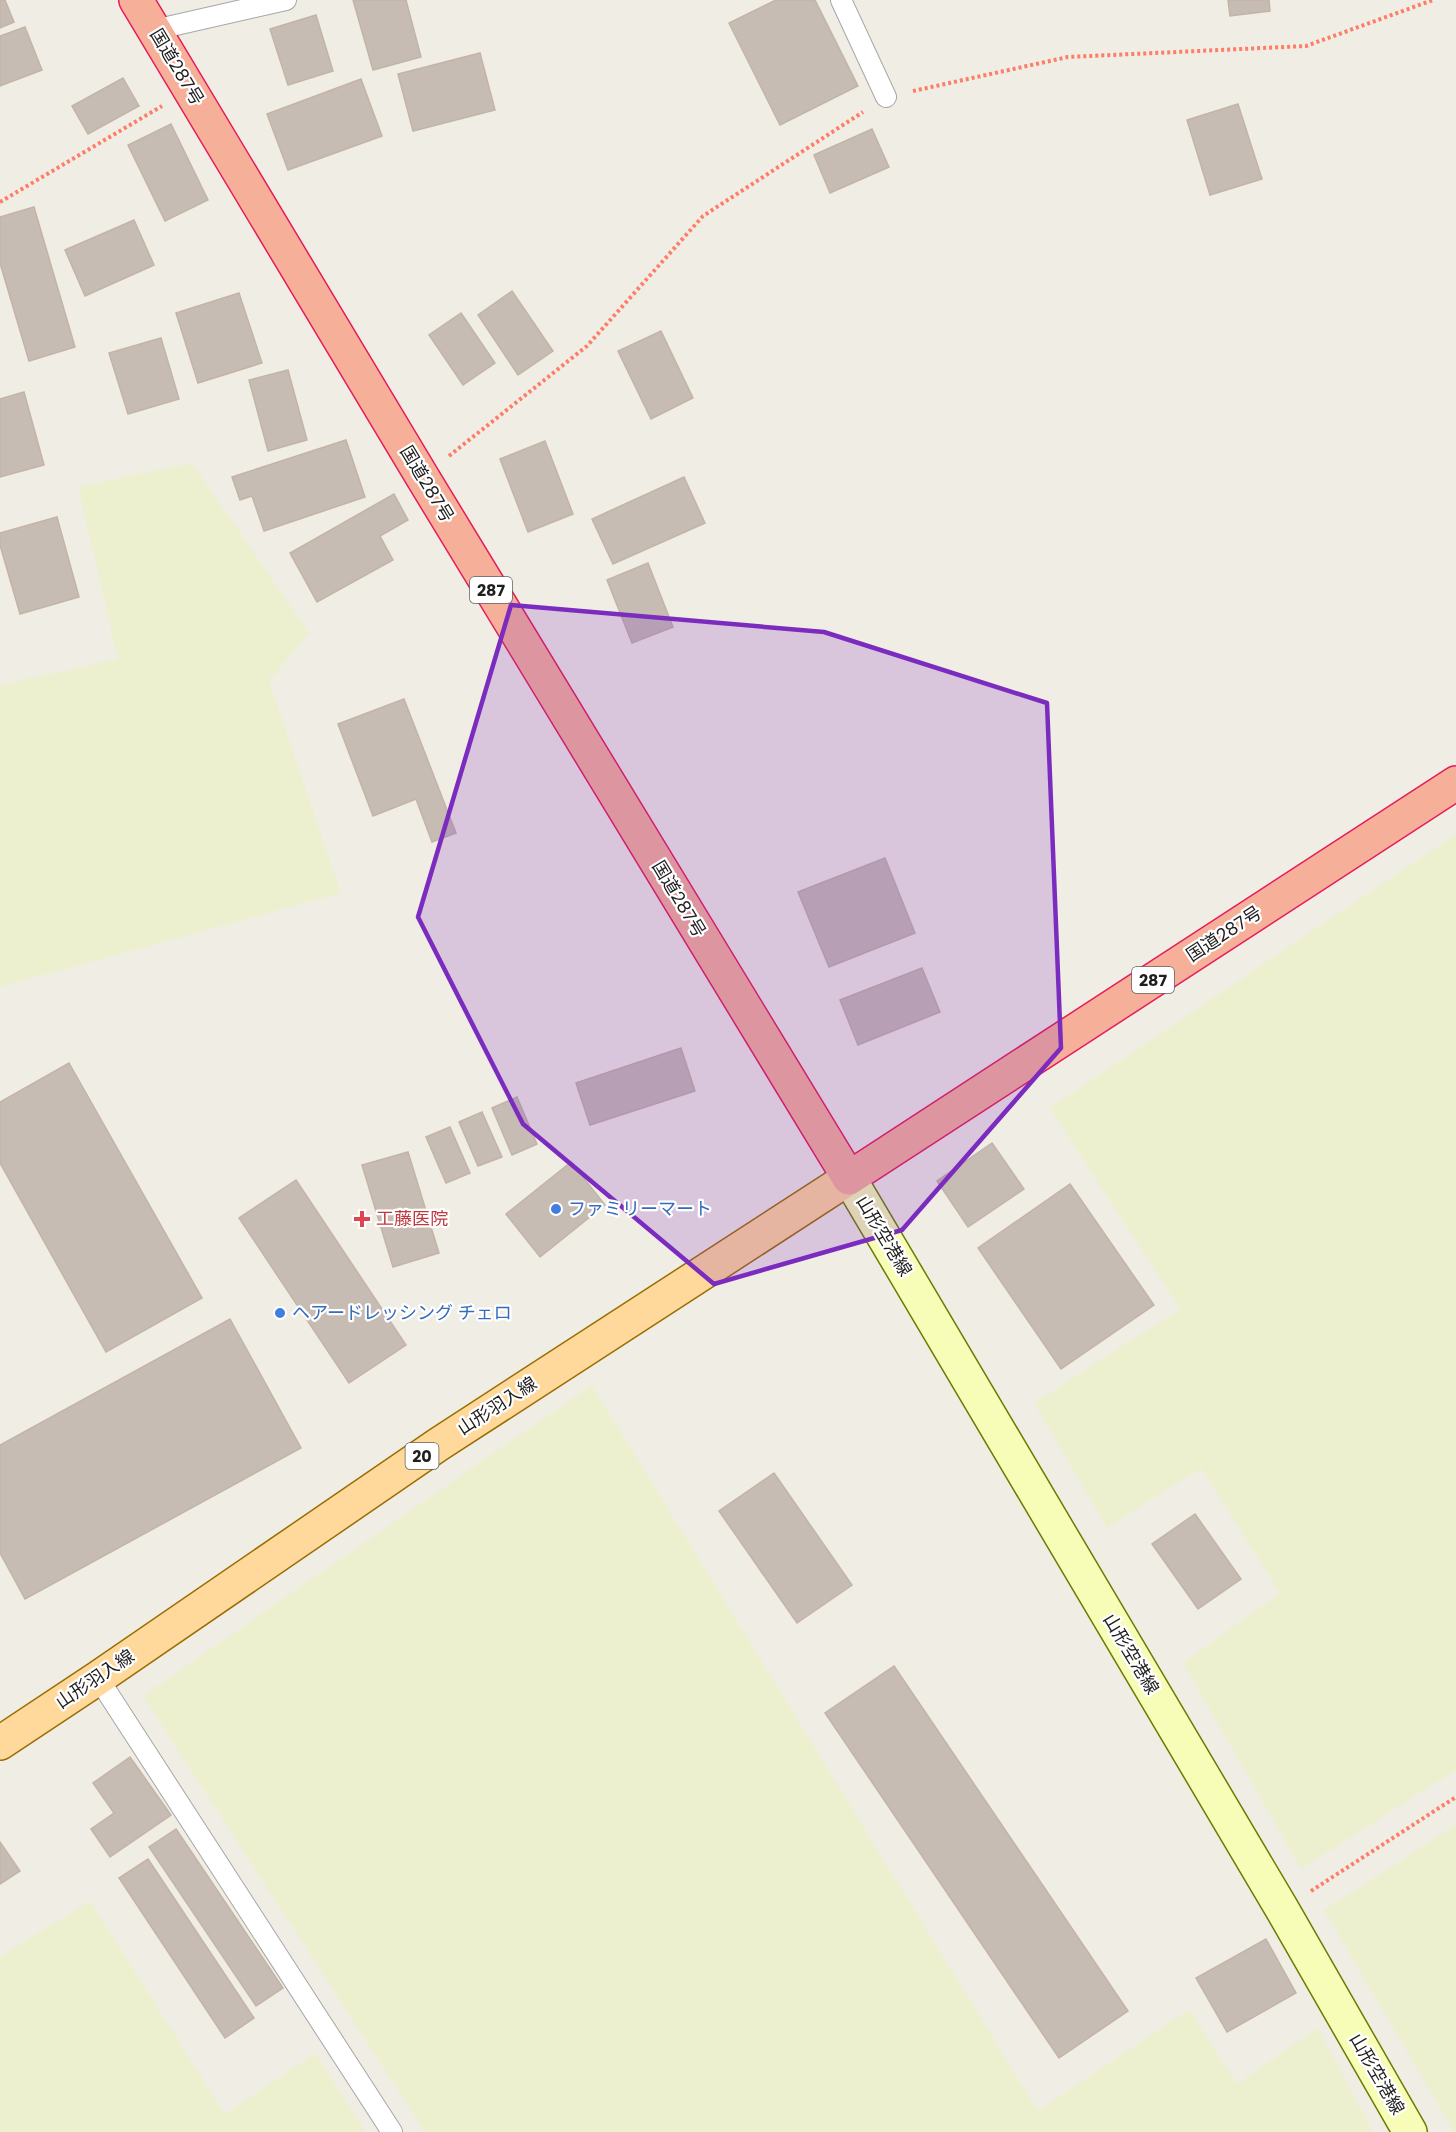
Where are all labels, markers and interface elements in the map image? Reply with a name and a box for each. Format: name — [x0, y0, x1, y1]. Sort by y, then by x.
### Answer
street label: 国道287号 — [145, 24, 210, 110]
street label: 国道287号 — [395, 441, 460, 527]
road number: 287 — [470, 577, 512, 603]
street label: 国道287号 — [647, 856, 712, 942]
street label: 国道287号 — [1181, 900, 1266, 967]
road number: 287 — [1132, 967, 1174, 993]
street label: 山形空港線 — [851, 1191, 918, 1281]
place label: ファミリーマート — [568, 1196, 712, 1221]
marker: ファミリーマート — [549, 1202, 563, 1216]
place label: 工藤医院 — [376, 1206, 448, 1231]
marker: 工藤医院 — [353, 1210, 371, 1228]
place label: ヘアードレッシング チェロ — [292, 1300, 512, 1325]
marker: ヘアードレッシング チェロ — [273, 1306, 287, 1320]
street label: 山形羽入線 — [452, 1371, 541, 1441]
road number: 20 — [406, 1443, 438, 1469]
street label: 山形空港線 — [1098, 1609, 1165, 1699]
street label: 山形羽入線 — [50, 1643, 139, 1714]
street label: 山形空港線 — [1344, 2029, 1411, 2119]

